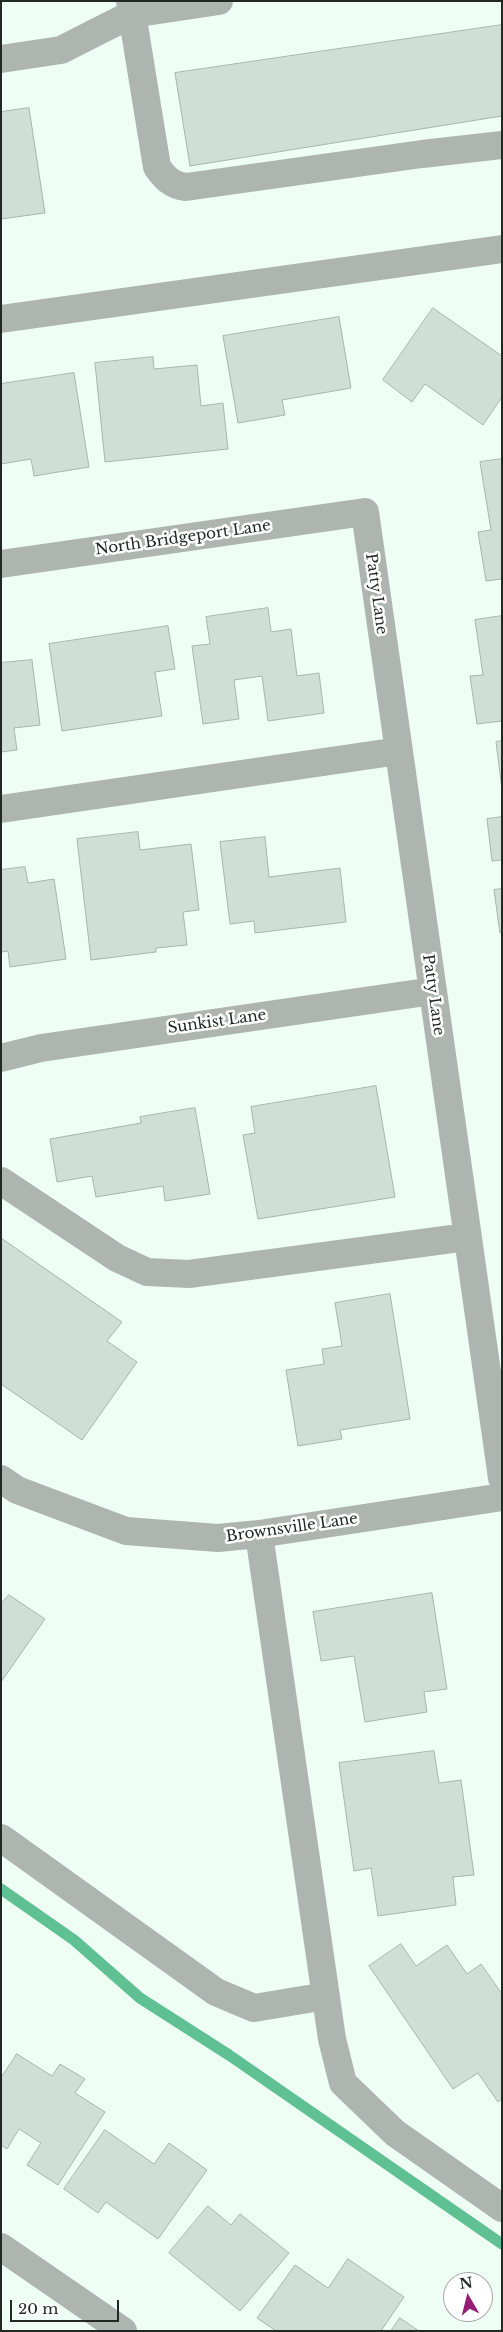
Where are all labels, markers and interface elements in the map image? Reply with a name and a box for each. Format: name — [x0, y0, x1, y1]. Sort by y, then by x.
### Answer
street label: North Bridgeport Lane — [94, 517, 272, 559]
street label: Patty Lane — [361, 552, 391, 636]
street label: Patty Lane — [418, 953, 448, 1037]
street label: Sunkist Lane — [167, 1006, 267, 1038]
street label: Brownsville Lane — [225, 1510, 359, 1546]
north arrow — [443, 2272, 493, 2322]
text: N — [458, 2273, 474, 2293]
scale bar — [12, 2290, 121, 2322]
text: 20 m — [18, 2299, 58, 2318]

